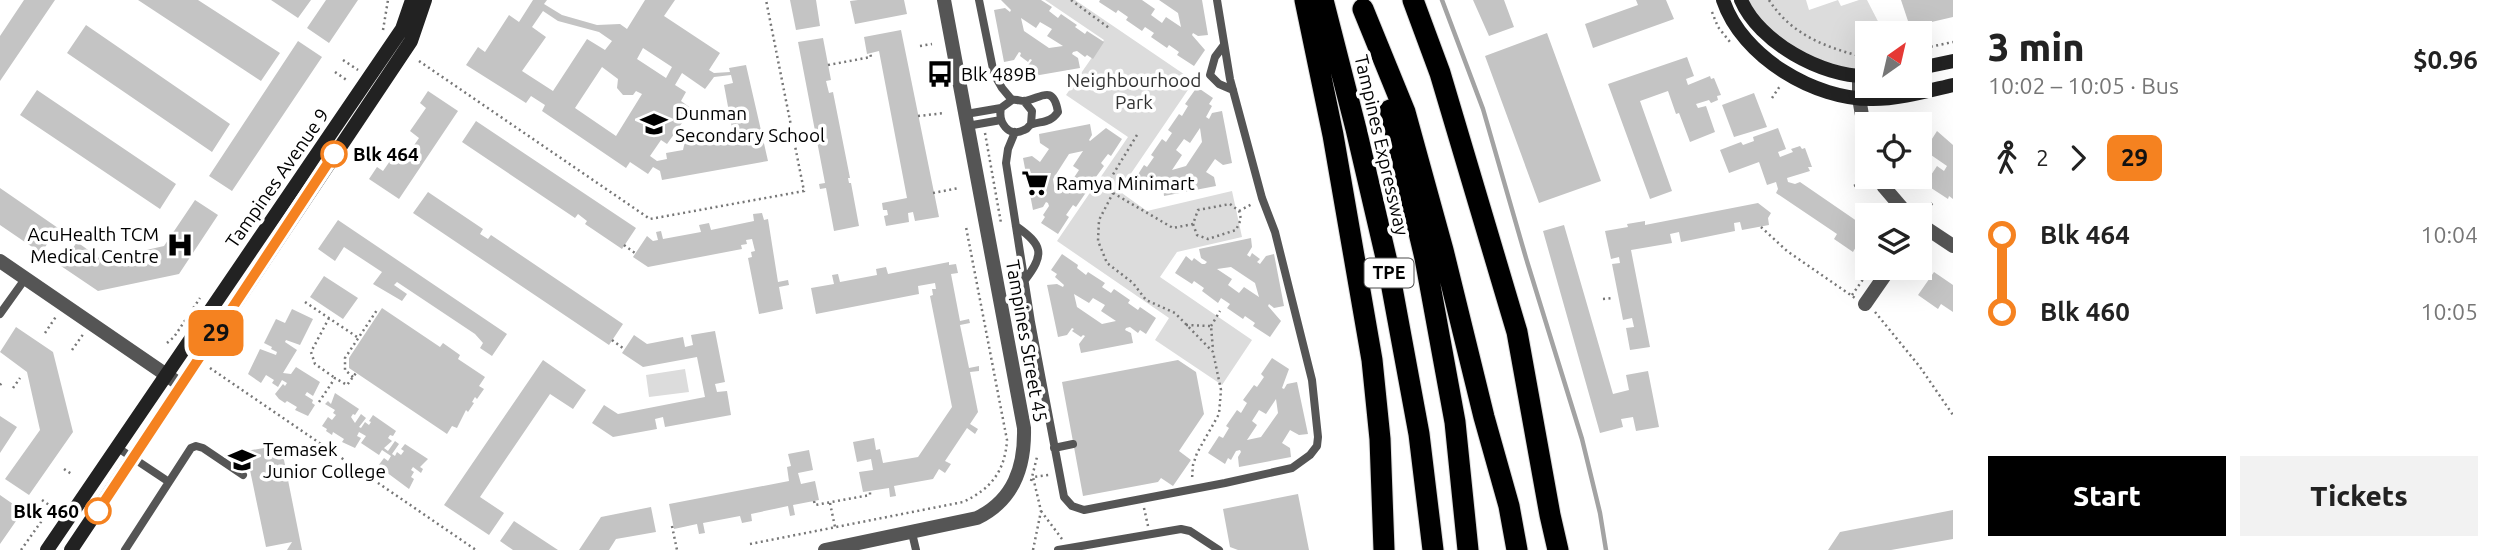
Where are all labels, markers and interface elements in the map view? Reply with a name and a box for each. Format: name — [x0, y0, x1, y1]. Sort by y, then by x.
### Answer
north arrow — [1855, 21, 1932, 98]
map controls — [1855, 21, 1932, 280]
text: 3 min — [1988, 26, 2085, 68]
text: $0.96 — [2413, 45, 2478, 74]
street label: Tampines Expressway — [1350, 52, 1414, 238]
bus stop icon: Blk 489B — [925, 59, 955, 89]
place label: Blk 489B — [961, 63, 1036, 85]
park label: Neighbourhood Park — [1067, 69, 1201, 113]
text: 10:02 – 10:05 · Bus — [1988, 73, 2179, 98]
place label: Dunman Secondary School — [675, 102, 825, 146]
street label: Tampines Avenue 9 — [221, 104, 333, 252]
school or university icon: Dunman Secondary School — [639, 109, 669, 139]
button: locate — [1855, 112, 1932, 189]
icon: walk — [1988, 139, 2026, 177]
icon: forward — [2059, 139, 2097, 177]
marker: Blk 464 — [321, 141, 347, 167]
place label: Blk 464 — [353, 143, 419, 165]
text: 29 — [2121, 144, 2148, 171]
text: 2 — [2036, 145, 2049, 170]
supermarket icon: Ramya Minimart — [1020, 168, 1050, 198]
place label: Ramya Minimart — [1056, 172, 1195, 194]
button: layers — [1855, 203, 1932, 280]
text: Blk 464 — [2040, 220, 2130, 249]
text: 10:04 — [2420, 222, 2478, 247]
place label: AcuHealth TCM Medical Centre — [27, 223, 159, 267]
hospital icon: AcuHealth TCM Medical Centre — [165, 230, 195, 260]
street label: Tampines Street 45 — [1002, 258, 1052, 424]
road number: TPE — [1364, 258, 1414, 288]
text: Blk 460 — [2040, 297, 2130, 326]
text: 10:05 — [2420, 299, 2478, 324]
line badge: 29 — [184, 310, 248, 356]
text: 29 — [202, 319, 230, 346]
place label: Temasek Junior College — [263, 438, 386, 482]
school or university icon: Temasek Junior College — [227, 445, 257, 475]
button: Start — [1988, 456, 2226, 536]
button: Tickets — [2240, 456, 2478, 536]
marker: Blk 460 — [85, 498, 111, 524]
place label: Blk 460 — [13, 500, 79, 522]

